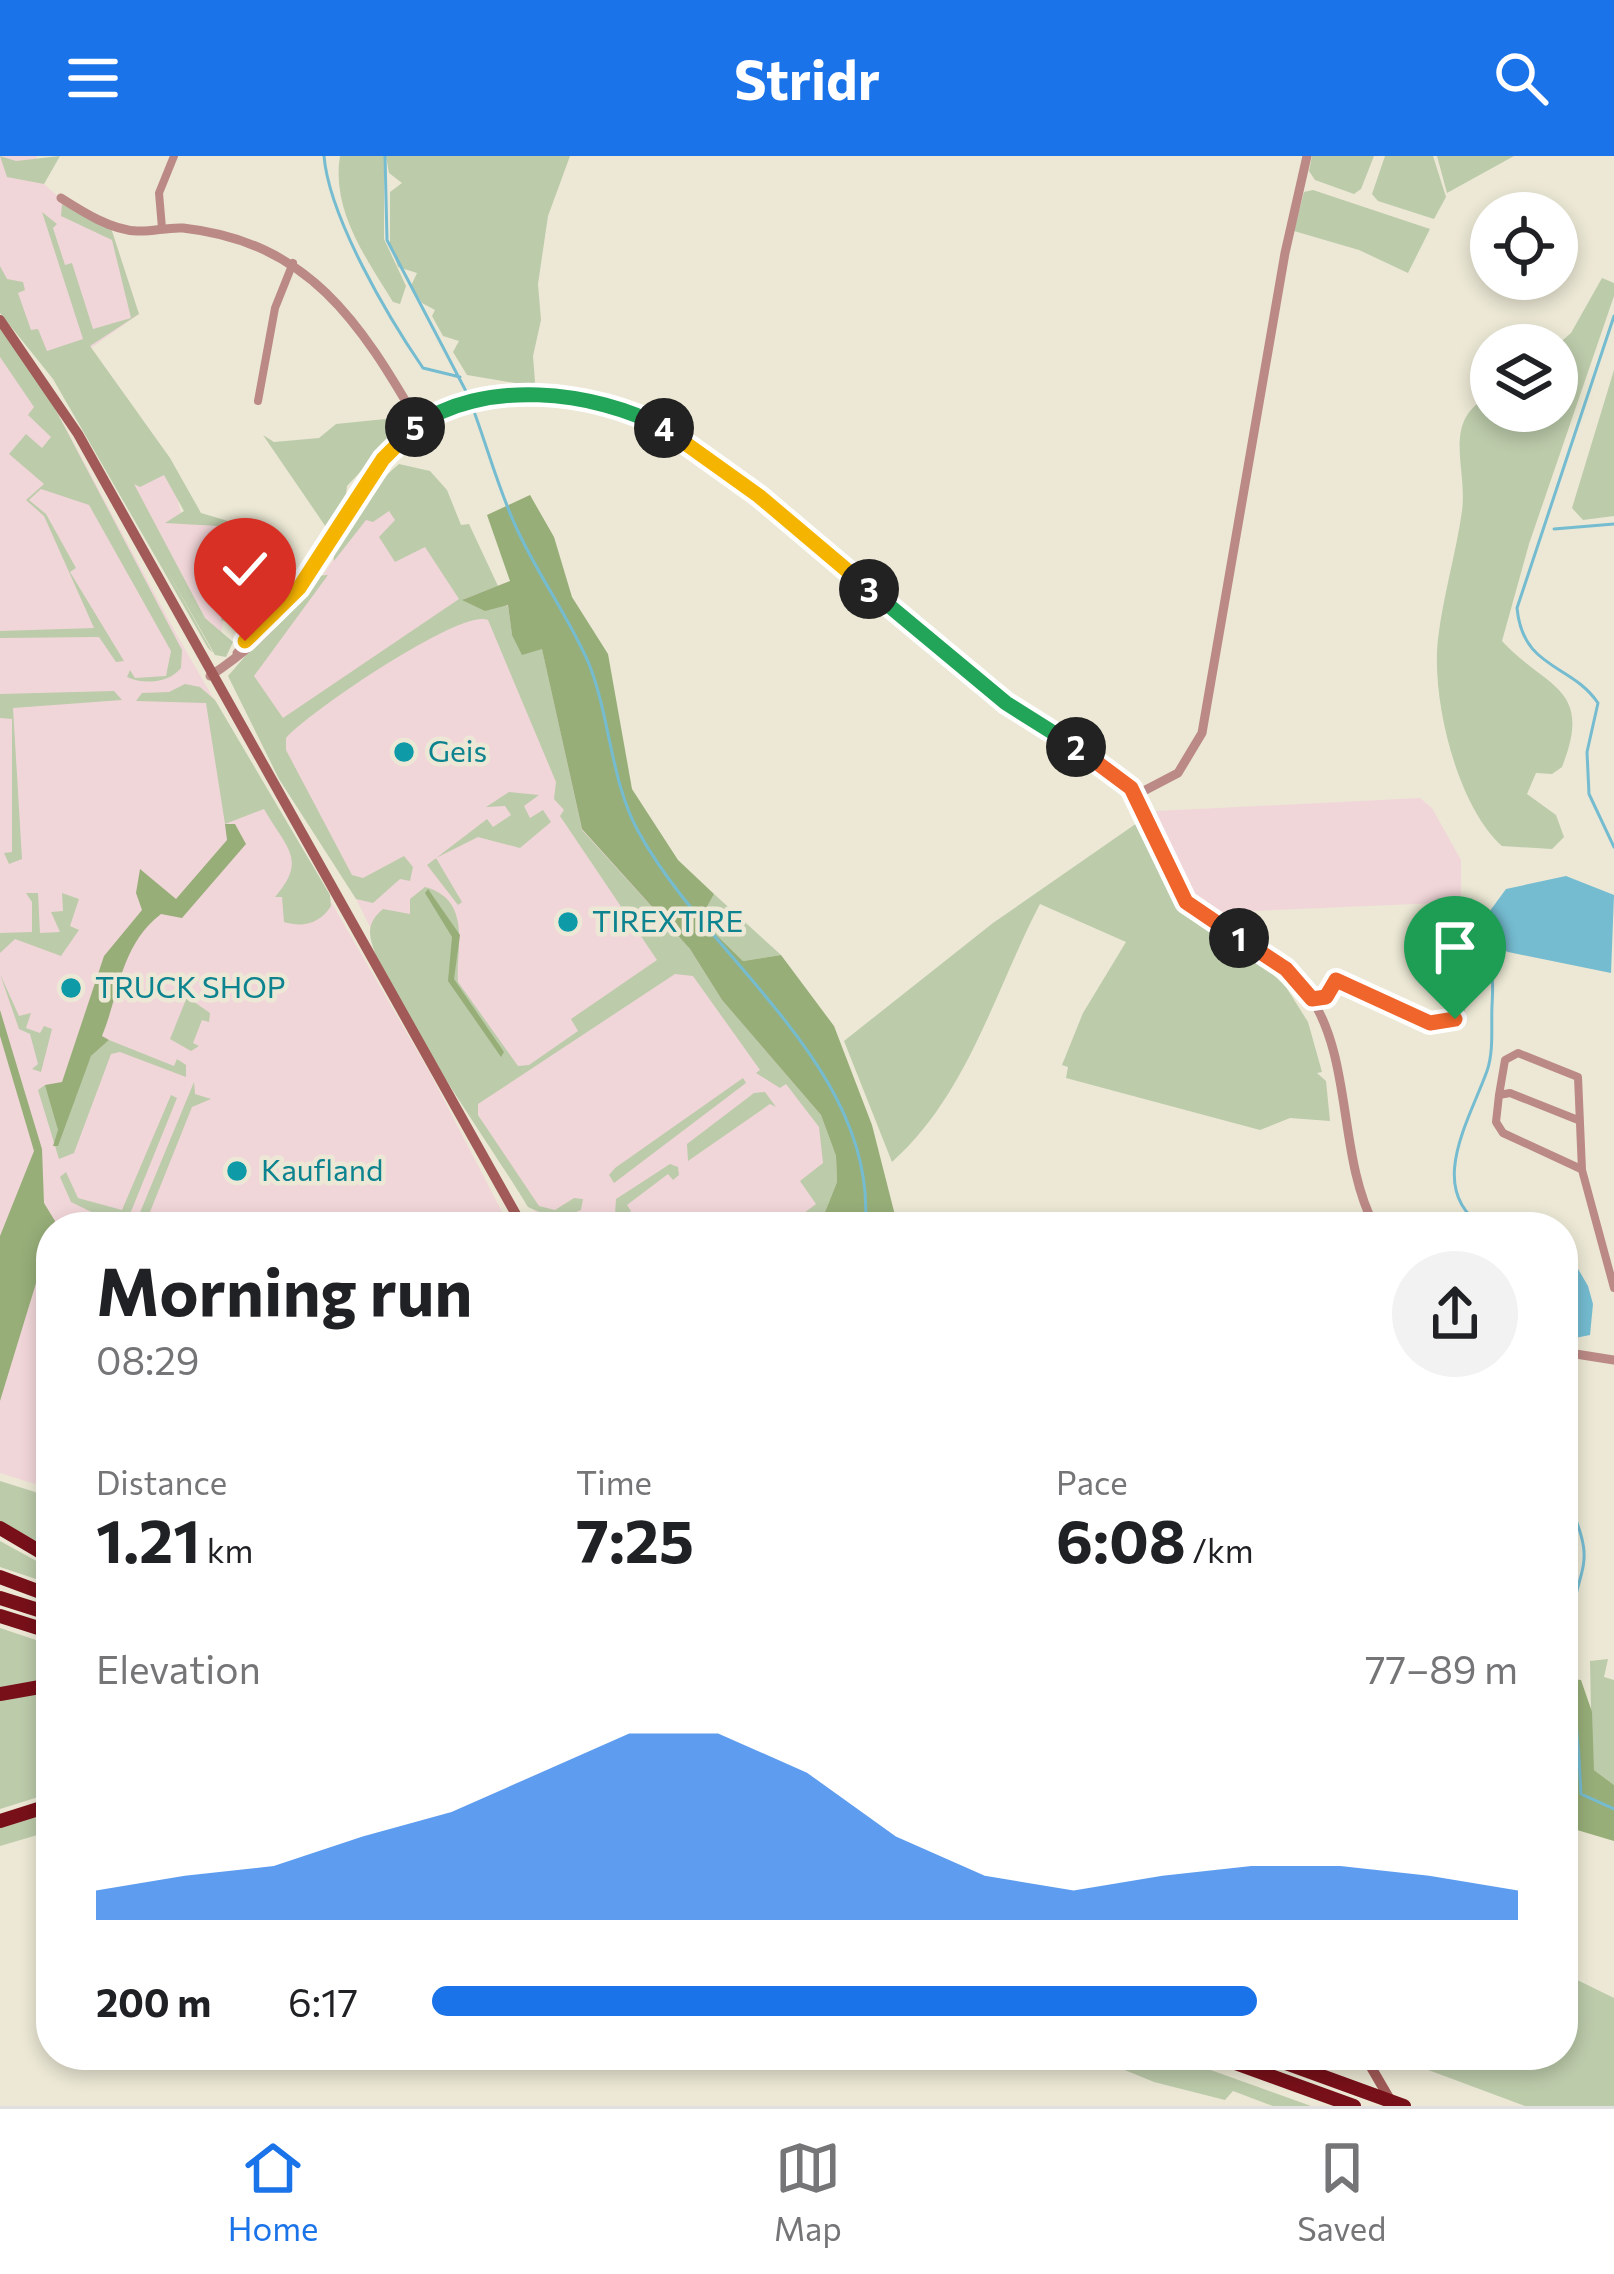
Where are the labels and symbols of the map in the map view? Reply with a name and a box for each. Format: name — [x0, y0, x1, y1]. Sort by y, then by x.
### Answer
pin: 5 — [385, 397, 445, 457]
pin: 4 — [634, 398, 694, 458]
pin — [194, 518, 296, 641]
pin: 3 — [839, 559, 899, 619]
pin: 2 — [1046, 717, 1106, 777]
place label: Geis — [428, 731, 487, 768]
marker: Geis — [391, 739, 417, 765]
pin — [1404, 896, 1506, 1019]
place label: TIREXTIRE — [592, 901, 743, 938]
pin: 1 — [1209, 908, 1269, 968]
marker: TIREXTIRE — [555, 909, 581, 935]
place label: TRUCK SHOP — [95, 967, 286, 1004]
marker: TRUCK SHOP — [58, 975, 84, 1001]
place label: Kaufland — [261, 1150, 383, 1187]
marker: Kaufland — [224, 1158, 250, 1184]

